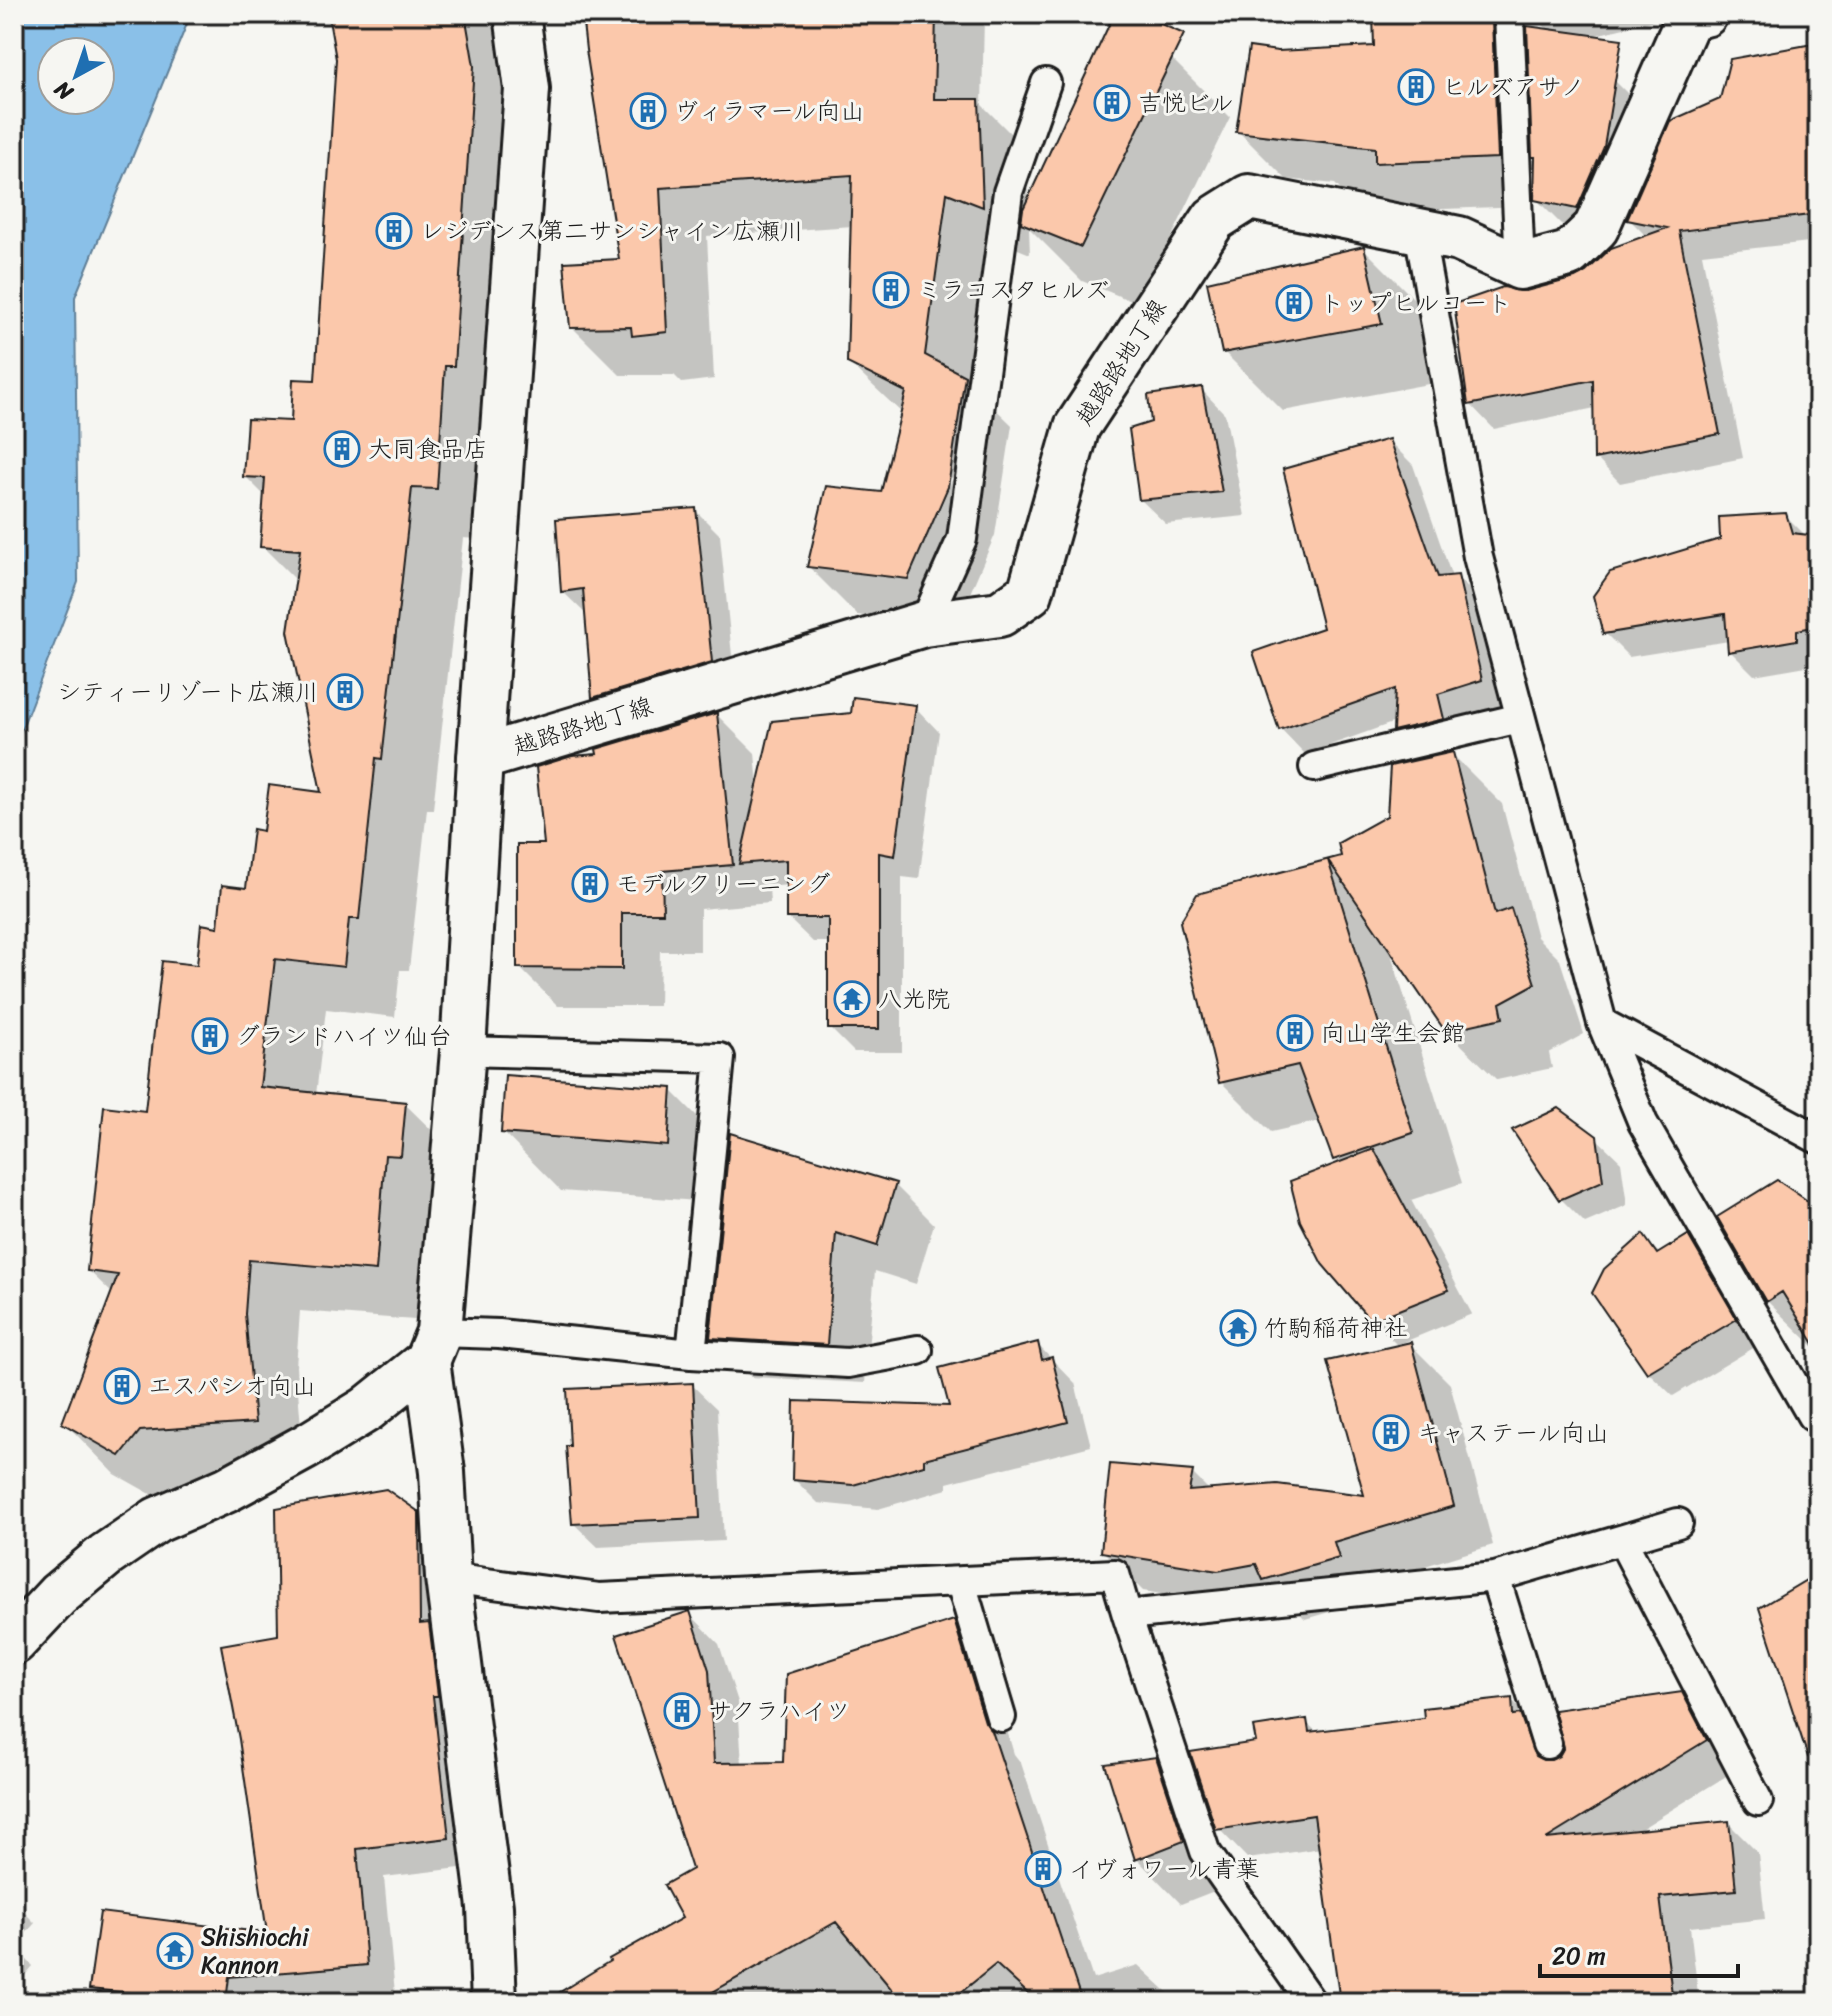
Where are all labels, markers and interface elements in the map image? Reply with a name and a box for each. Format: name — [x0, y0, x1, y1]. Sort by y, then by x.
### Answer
north arrow — [36, 36, 116, 116]
place label: ヒルズアサノ — [1442, 66, 1585, 108]
building icon: ヒルズアサノ — [1397, 68, 1435, 106]
text: N — [45, 71, 83, 111]
place label: 吉悦ビル — [1138, 82, 1234, 124]
building icon: 吉悦ビル — [1093, 84, 1131, 122]
place label: ヴィラマール向山 — [674, 90, 865, 132]
building icon: ヴィラマール向山 — [629, 92, 667, 130]
place label: レジデンス第二サンシャイン広瀬川 — [420, 210, 804, 252]
building icon: レジデンス第二サンシャイン広瀬川 — [375, 212, 413, 250]
place label: ミラコスタヒルズ — [917, 269, 1109, 311]
building icon: ミラコスタヒルズ — [872, 271, 910, 309]
place label: トップヒルコート — [1320, 282, 1512, 324]
building icon: トップヒルコート — [1275, 284, 1313, 322]
street label: 越路路地丁線 — [1064, 290, 1178, 434]
place label: 大同食品店 — [368, 428, 488, 470]
building icon: 大同食品店 — [323, 430, 361, 468]
place label: シティーリゾート広瀬川 — [57, 671, 319, 713]
building icon: シティーリゾート広瀬川 — [326, 673, 364, 711]
street label: 越路路地丁線 — [508, 685, 658, 767]
place label: モデルクリーニング — [616, 863, 831, 905]
building icon: モデルクリーニング — [571, 865, 609, 903]
place label: 八光院 — [878, 978, 950, 1020]
temple icon: 八光院 — [833, 980, 871, 1018]
place label: 向山学生会館 — [1321, 1012, 1465, 1054]
building icon: 向山学生会館 — [1276, 1014, 1314, 1052]
place label: グランドハイツ仙台 — [236, 1015, 452, 1057]
building icon: グランドハイツ仙台 — [191, 1017, 229, 1055]
place label: 竹駒稲荷神社 — [1264, 1307, 1408, 1349]
temple icon: 竹駒稲荷神社 — [1219, 1309, 1257, 1347]
place label: エスパシオ向山 — [148, 1365, 316, 1407]
building icon: エスパシオ向山 — [103, 1367, 141, 1405]
place label: キャステール向山 — [1417, 1412, 1609, 1454]
building icon: キャステール向山 — [1372, 1414, 1410, 1452]
place label: サクラハイツ — [708, 1690, 850, 1732]
building icon: サクラハイツ — [663, 1692, 701, 1730]
place label: イヴォワール青葉 — [1069, 1848, 1260, 1890]
building icon: イヴォワール青葉 — [1024, 1850, 1062, 1888]
place label: Shishiochi Kannon — [201, 1916, 310, 1986]
scale bar — [1540, 1928, 1738, 1978]
temple icon: Shishiochi Kannon — [156, 1932, 194, 1970]
text: 20 m — [1552, 1935, 1606, 1977]

